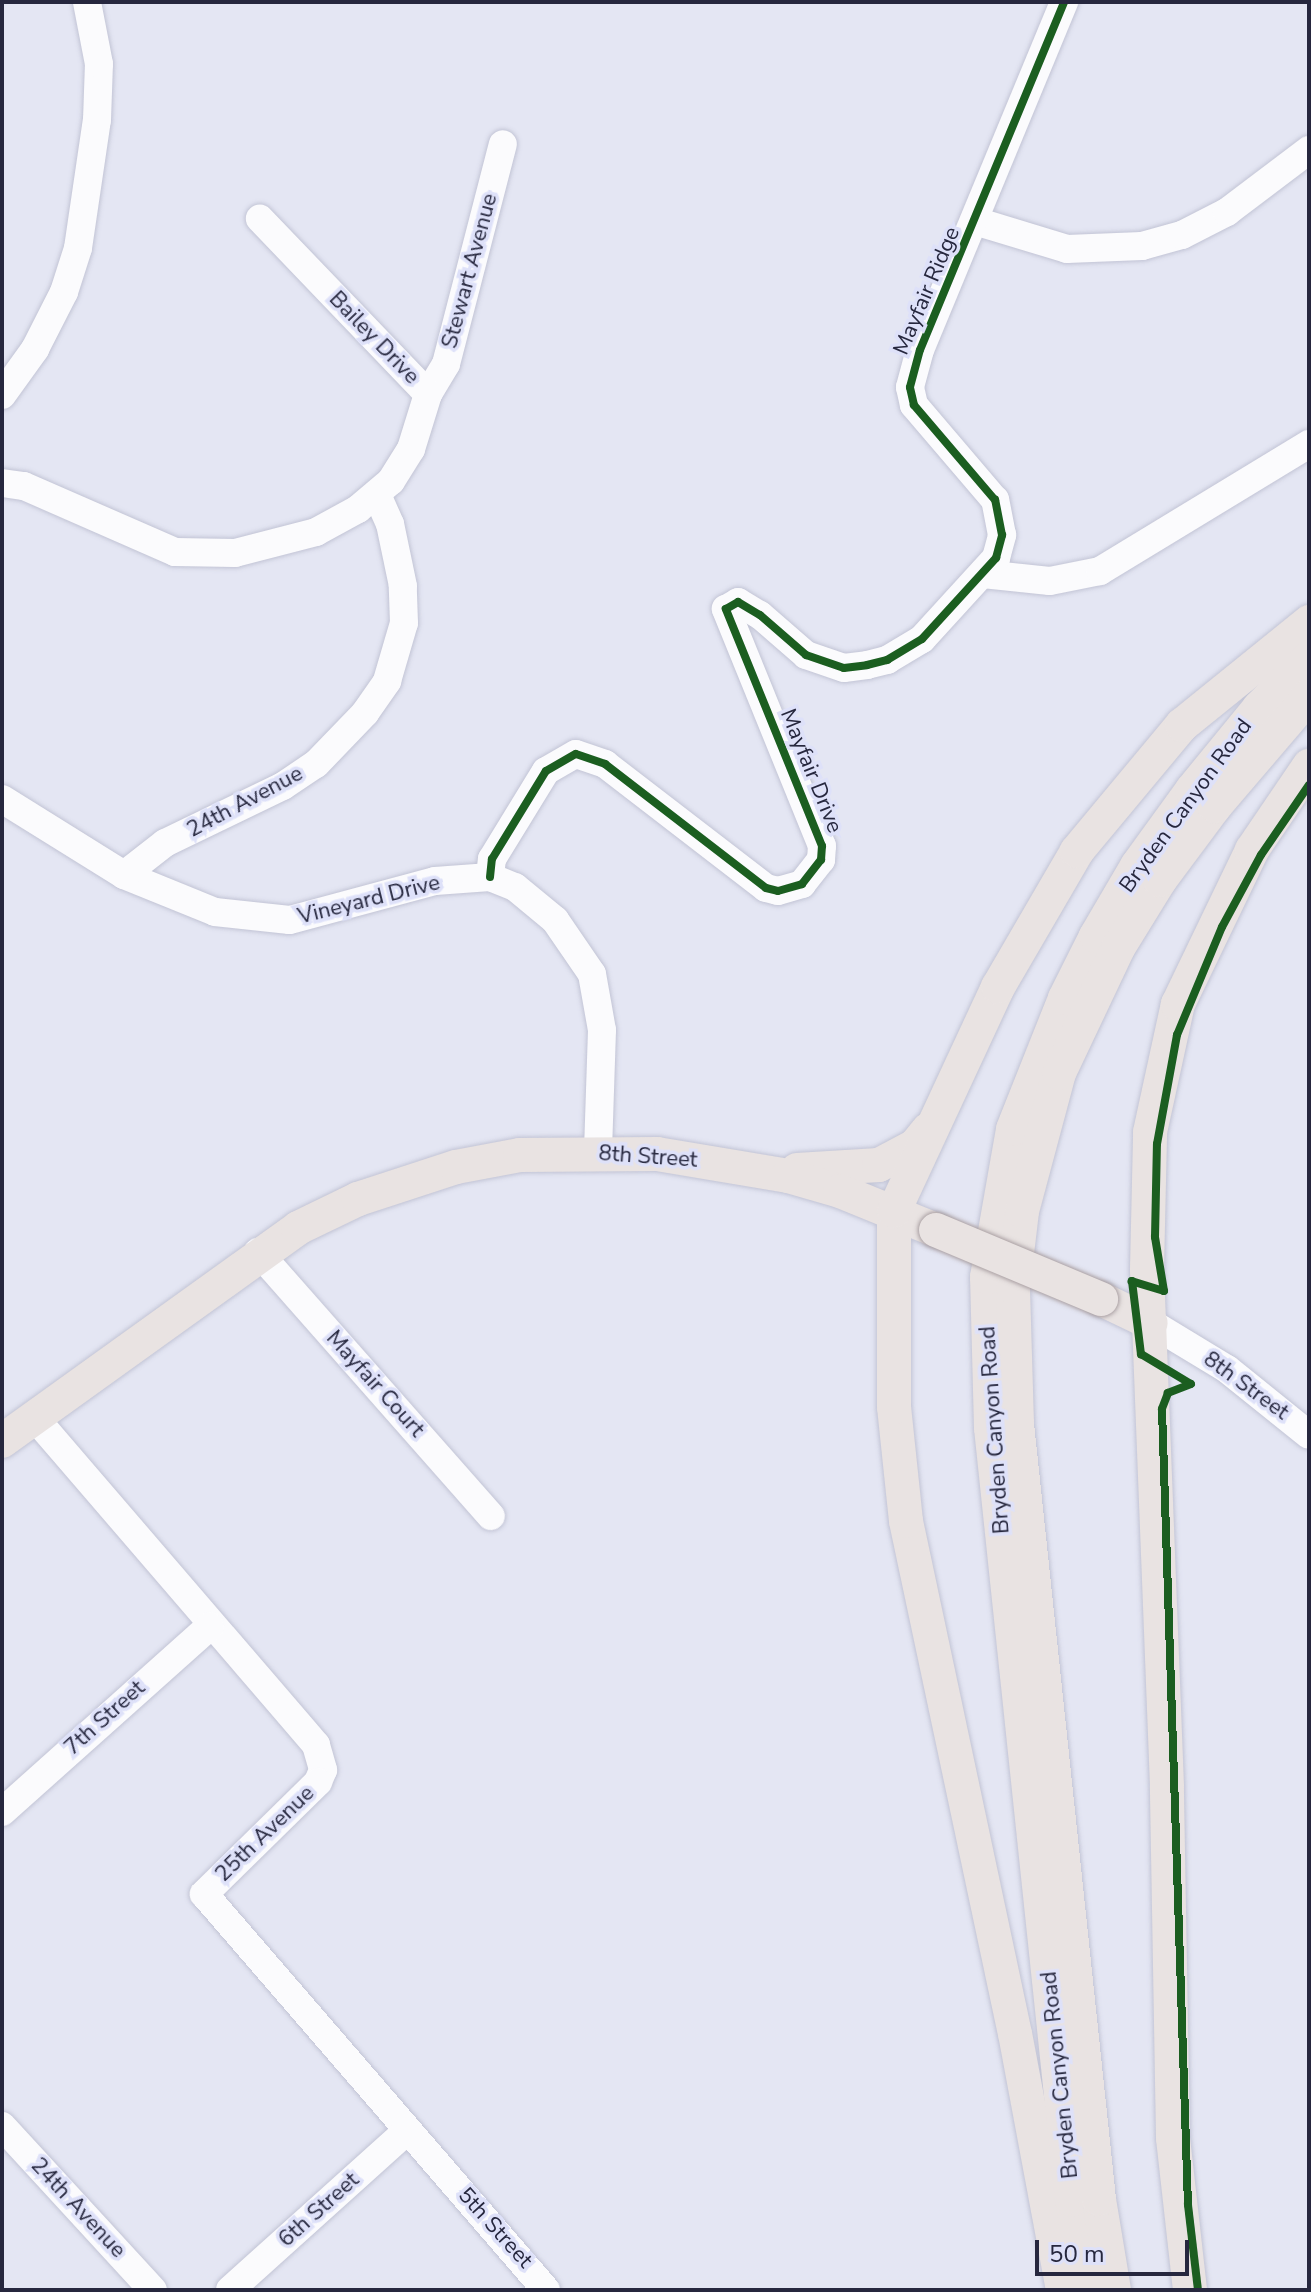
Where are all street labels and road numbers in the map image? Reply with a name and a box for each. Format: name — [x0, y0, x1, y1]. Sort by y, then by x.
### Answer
street label: Stewart Avenue — [437, 191, 503, 351]
street label: Mayfair Ridge — [888, 223, 966, 359]
street label: Bailey Drive — [323, 286, 425, 390]
street label: Mayfair Drive — [774, 705, 848, 837]
street label: Bryden Canyon Road — [1114, 714, 1258, 898]
street label: 24th Avenue — [183, 761, 307, 843]
street label: Vineyard Drive — [295, 870, 443, 930]
street label: 8th Street — [598, 1140, 698, 1174]
street label: Mayfair Court — [320, 1325, 430, 1443]
street label: Bryden Canyon Road — [975, 1325, 1015, 1535]
street label: 8th Street — [1198, 1346, 1294, 1426]
street label: 7th Street — [59, 1675, 151, 1761]
street label: 25th Avenue — [210, 1780, 320, 1888]
street label: Bryden Canyon Road — [1036, 1970, 1084, 2180]
street label: 24th Avenue — [25, 2153, 131, 2263]
street label: 6th Street — [273, 2167, 365, 2253]
street label: 5th Street — [452, 2182, 538, 2274]

